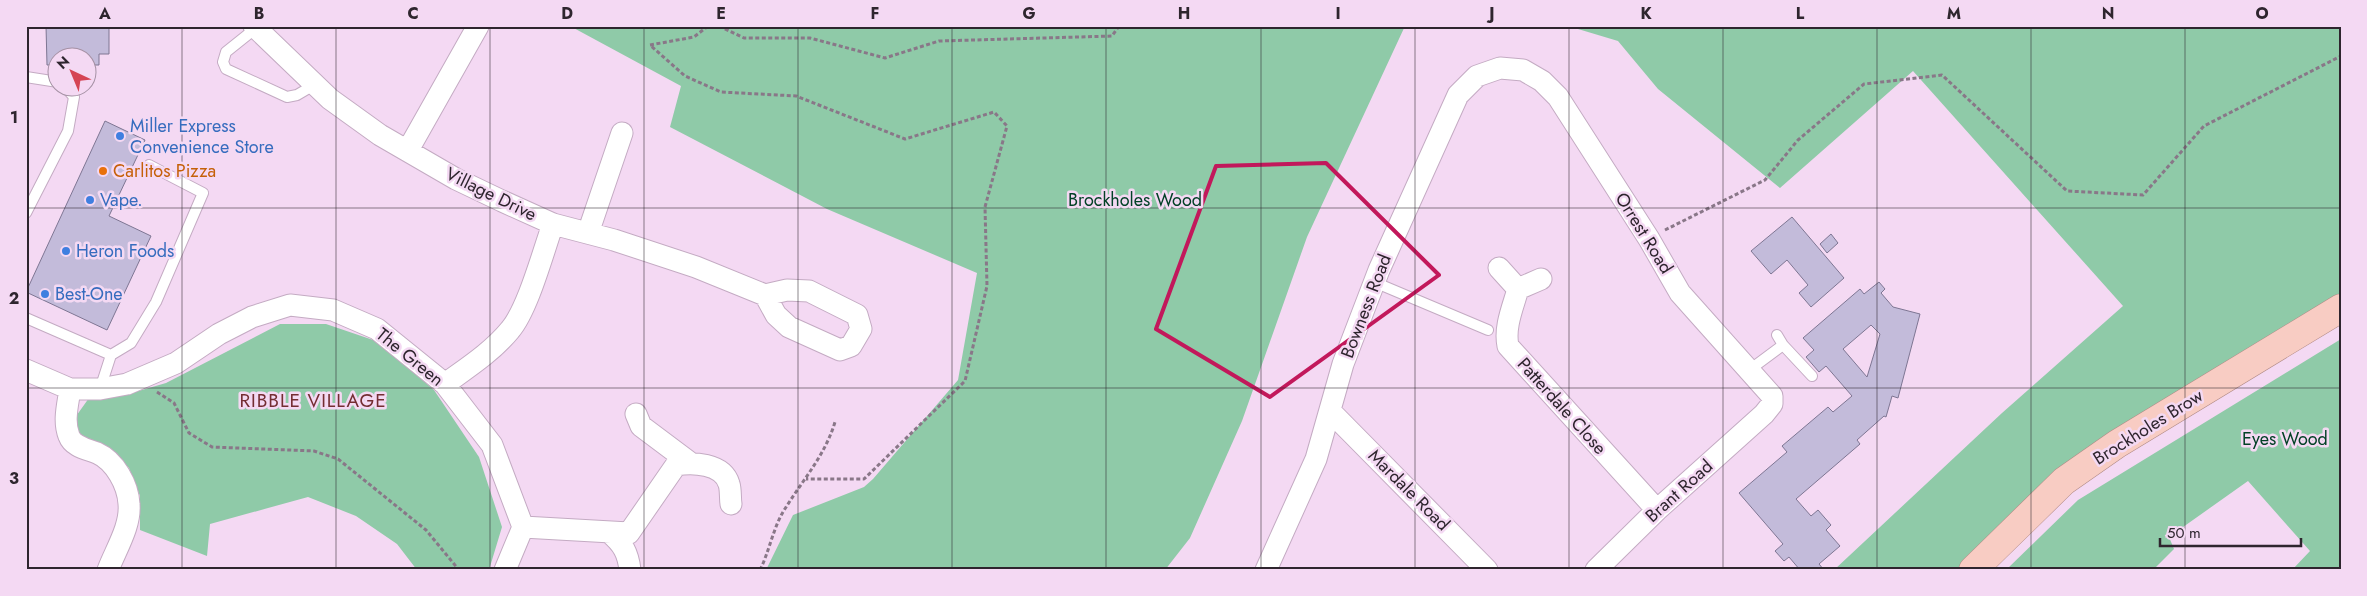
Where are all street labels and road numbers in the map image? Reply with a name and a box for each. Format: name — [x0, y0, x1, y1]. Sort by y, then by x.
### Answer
street label: Village Drive — [441, 161, 541, 227]
street label: Orrest Road — [1609, 187, 1679, 279]
street label: Bowness Road — [1334, 250, 1398, 362]
street label: The Green — [371, 322, 449, 392]
street label: Patterdale Close — [1511, 352, 1613, 460]
street label: Brockholes Brow — [2088, 382, 2209, 471]
street label: Mardale Road — [1362, 443, 1456, 537]
street label: Brant Road — [1640, 454, 1718, 528]

